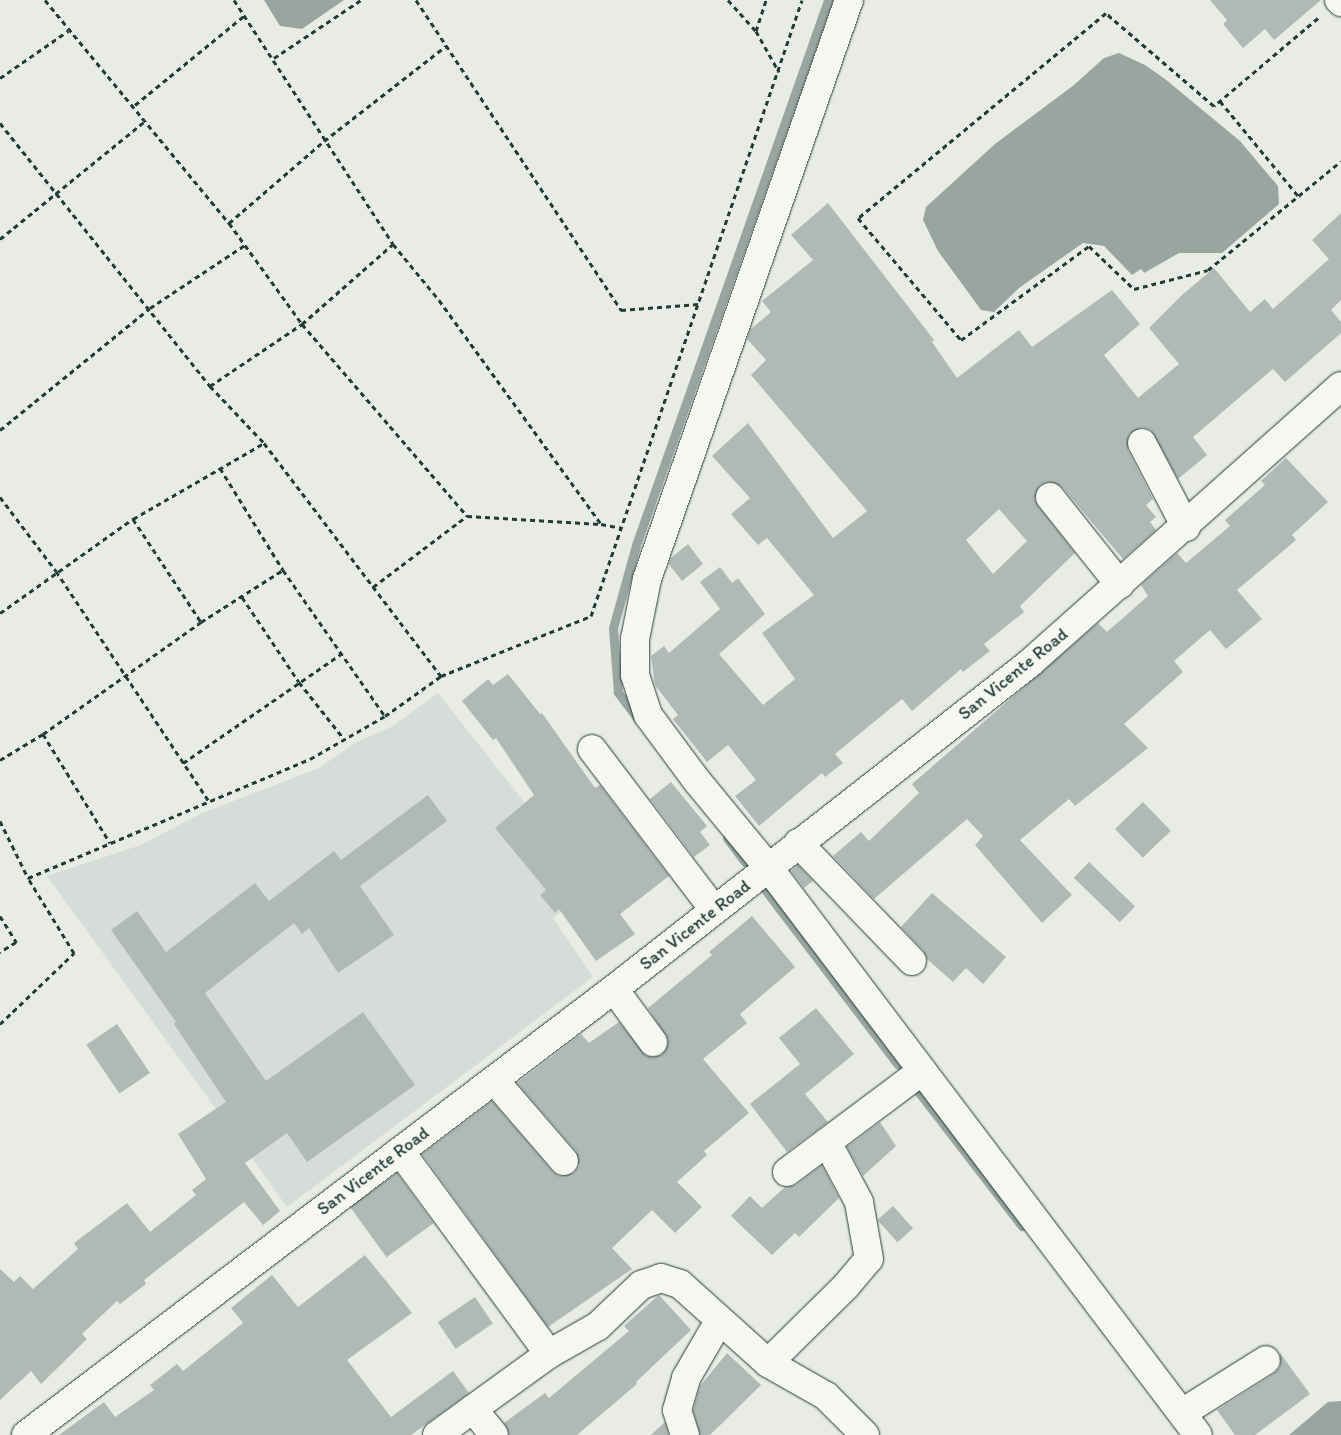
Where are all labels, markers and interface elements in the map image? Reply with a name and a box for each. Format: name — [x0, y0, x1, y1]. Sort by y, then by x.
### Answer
street label: San Vicente Road — [954, 624, 1072, 724]
street label: San Vicente Road — [636, 875, 754, 975]
street label: San Vicente Road — [313, 1122, 433, 1220]

